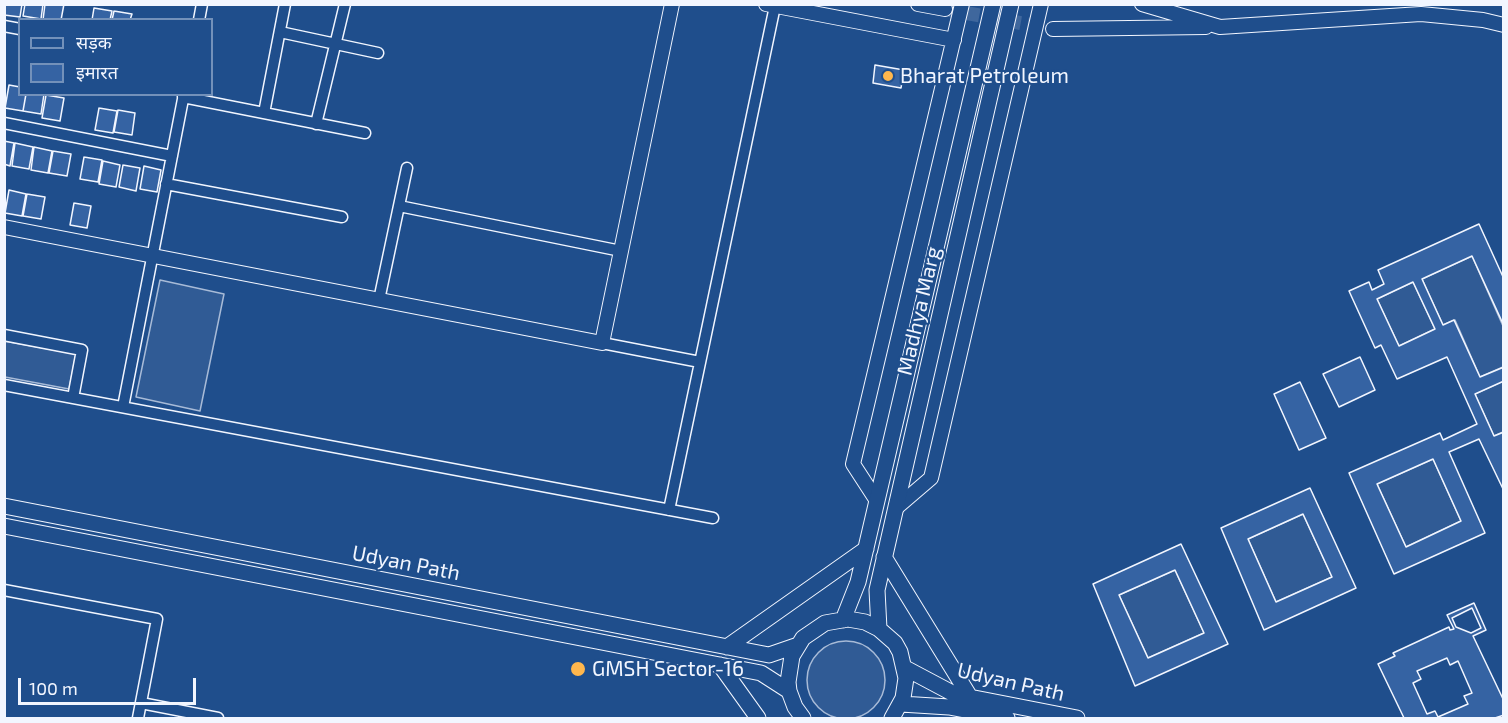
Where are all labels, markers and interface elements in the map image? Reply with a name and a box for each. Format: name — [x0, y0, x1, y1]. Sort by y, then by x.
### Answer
legend — [18, 18, 213, 96]
text: सड़क — [76, 31, 112, 53]
text: इमारत — [76, 61, 118, 83]
place label: Bharat Petroleum — [900, 63, 1069, 89]
marker: Bharat Petroleum — [881, 69, 895, 83]
street label: Madhya Marg — [892, 244, 946, 378]
street label: Udyan Path — [350, 540, 462, 586]
place label: GMSH Sector-16 — [592, 656, 744, 682]
street label: Udyan Path — [955, 657, 1067, 707]
marker: GMSH Sector-16 — [569, 660, 587, 678]
scale bar — [21, 666, 200, 704]
text: 100 m — [29, 677, 78, 699]

